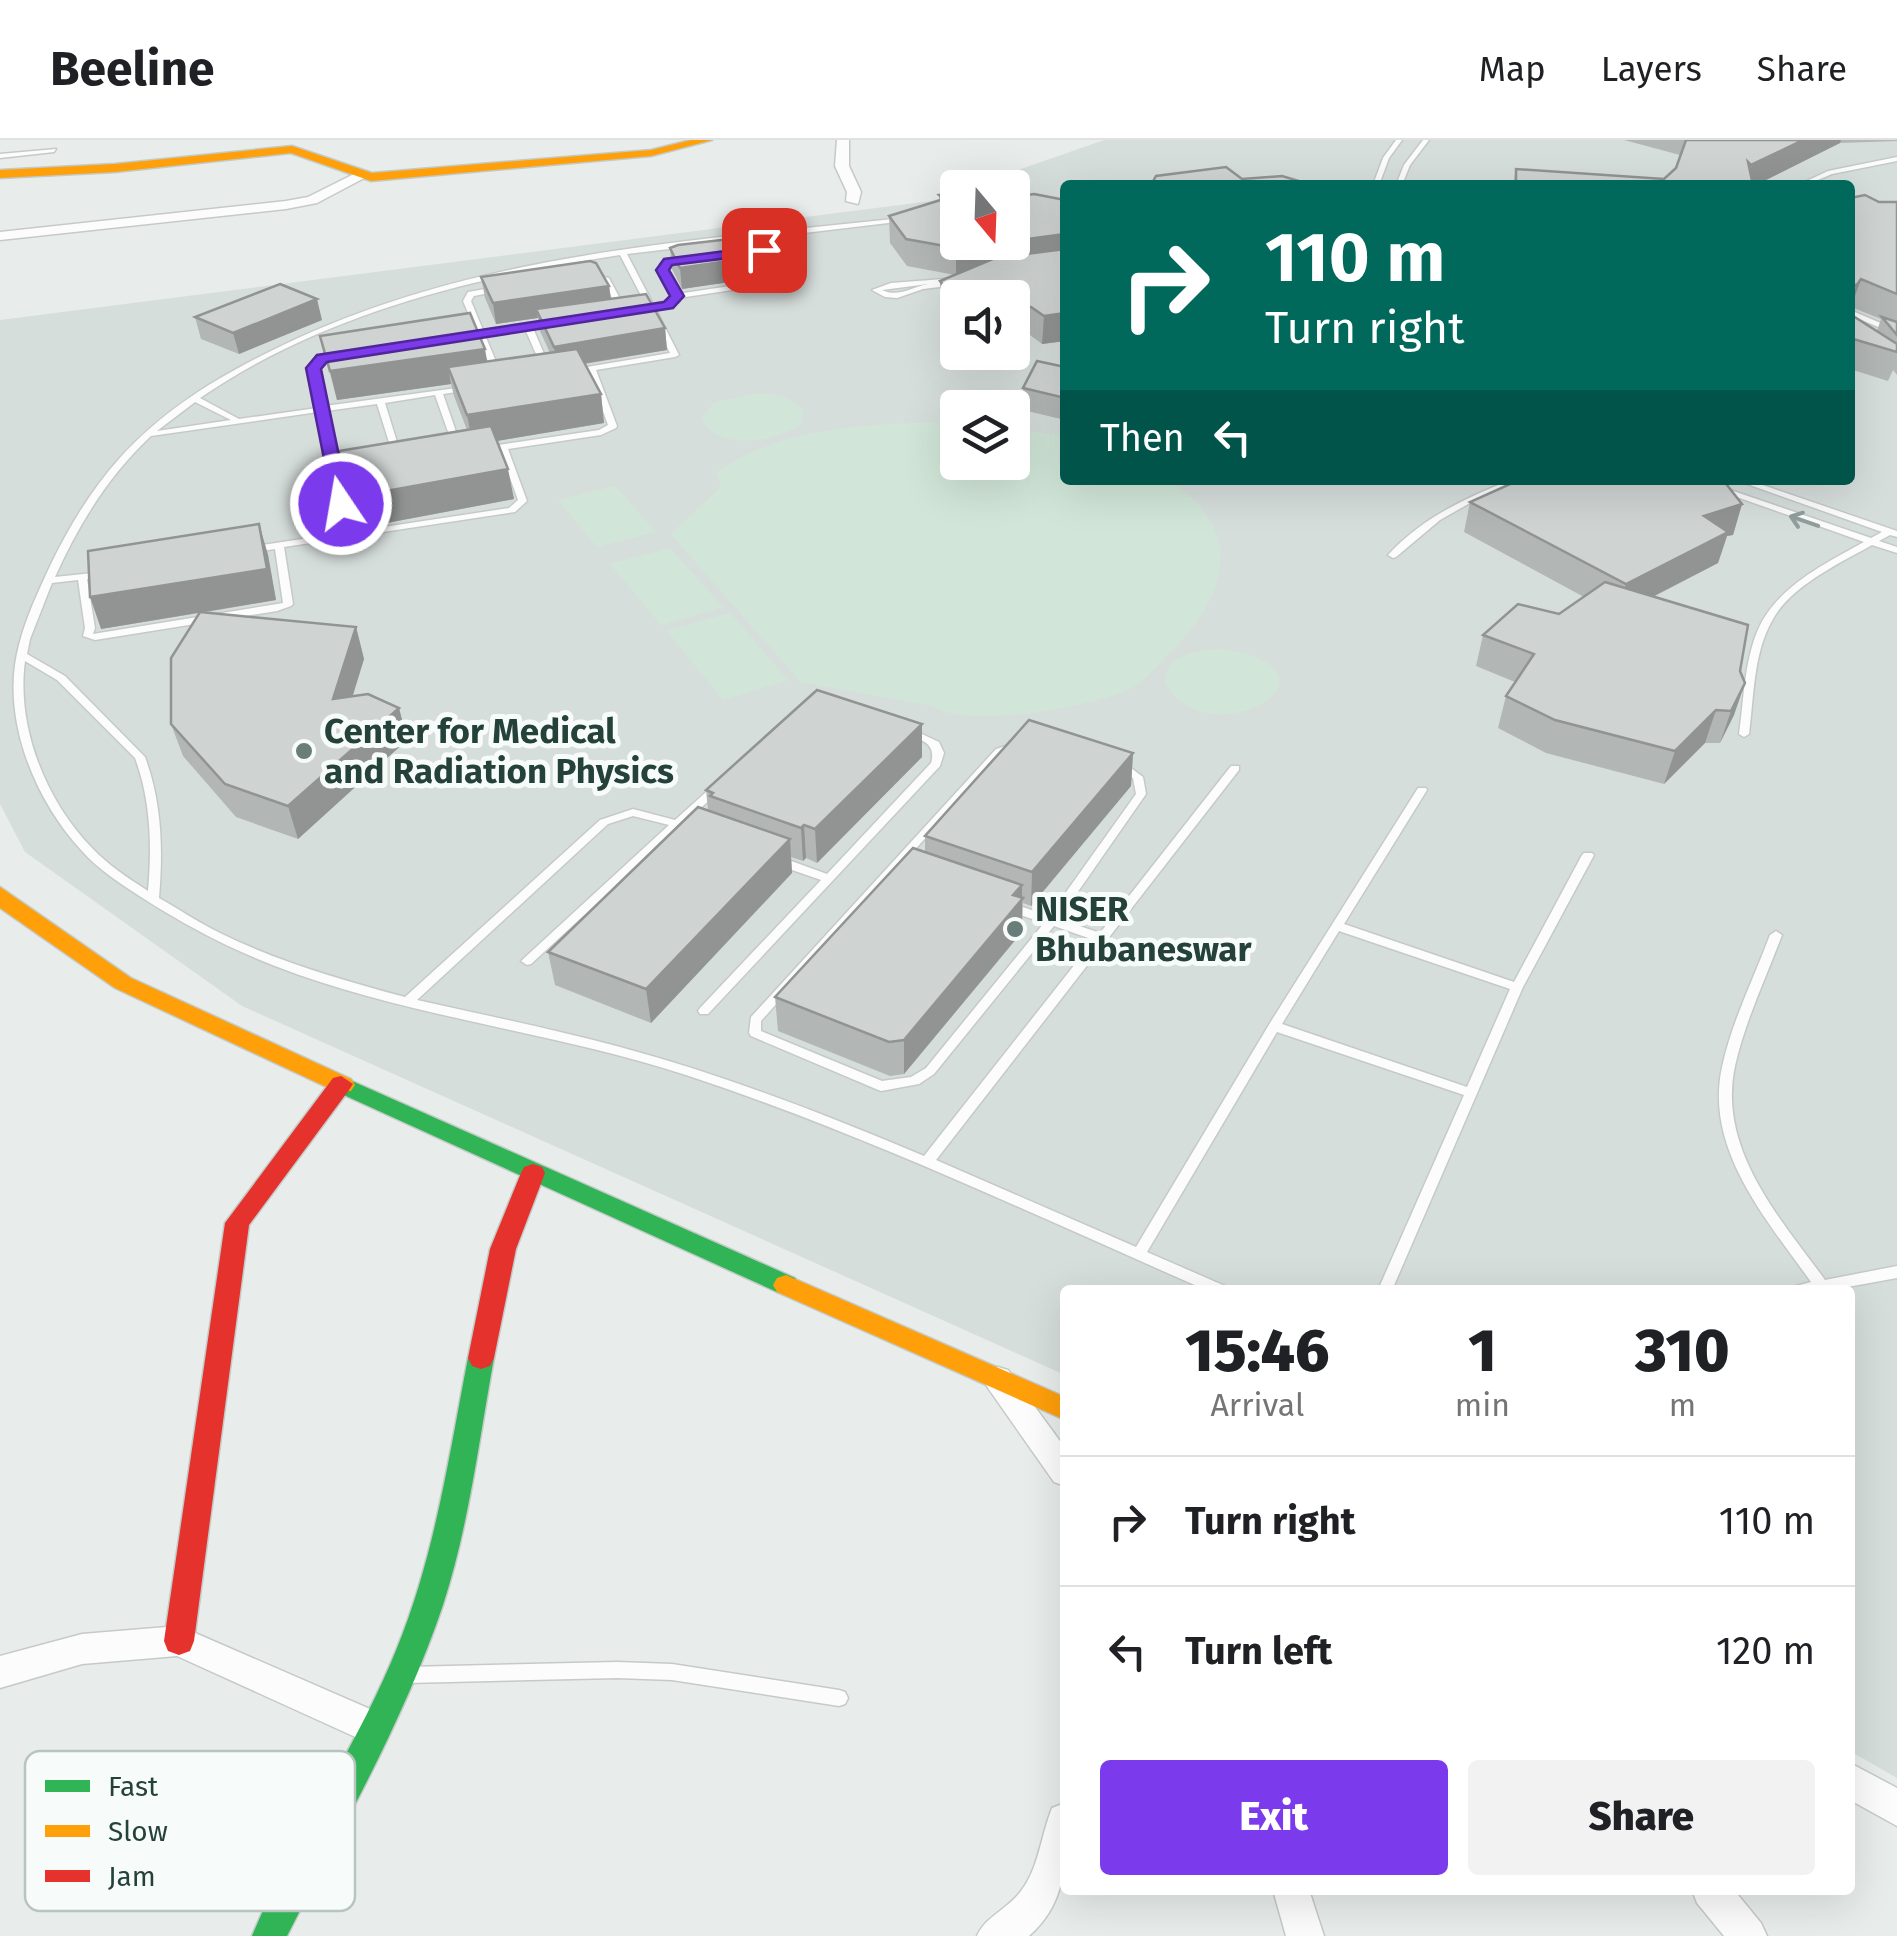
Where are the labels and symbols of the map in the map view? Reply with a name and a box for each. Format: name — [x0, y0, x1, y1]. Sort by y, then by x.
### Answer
north arrow — [940, 170, 1030, 260]
pin — [722, 208, 807, 293]
position arrow — [289, 452, 393, 556]
one-way arrow — [1789, 510, 1821, 528]
place label: Center for Medical and Radiation Physics — [324, 710, 674, 792]
marker: Center for Medical and Radiation Physics — [293, 740, 315, 762]
place label: NISER Bhubaneswar — [1035, 888, 1253, 970]
marker: NISER Bhubaneswar — [1004, 918, 1026, 940]
legend — [25, 1751, 355, 1911]
text: Fast — [108, 1770, 159, 1803]
text: Slow — [108, 1815, 168, 1848]
text: Jam — [108, 1860, 156, 1893]

